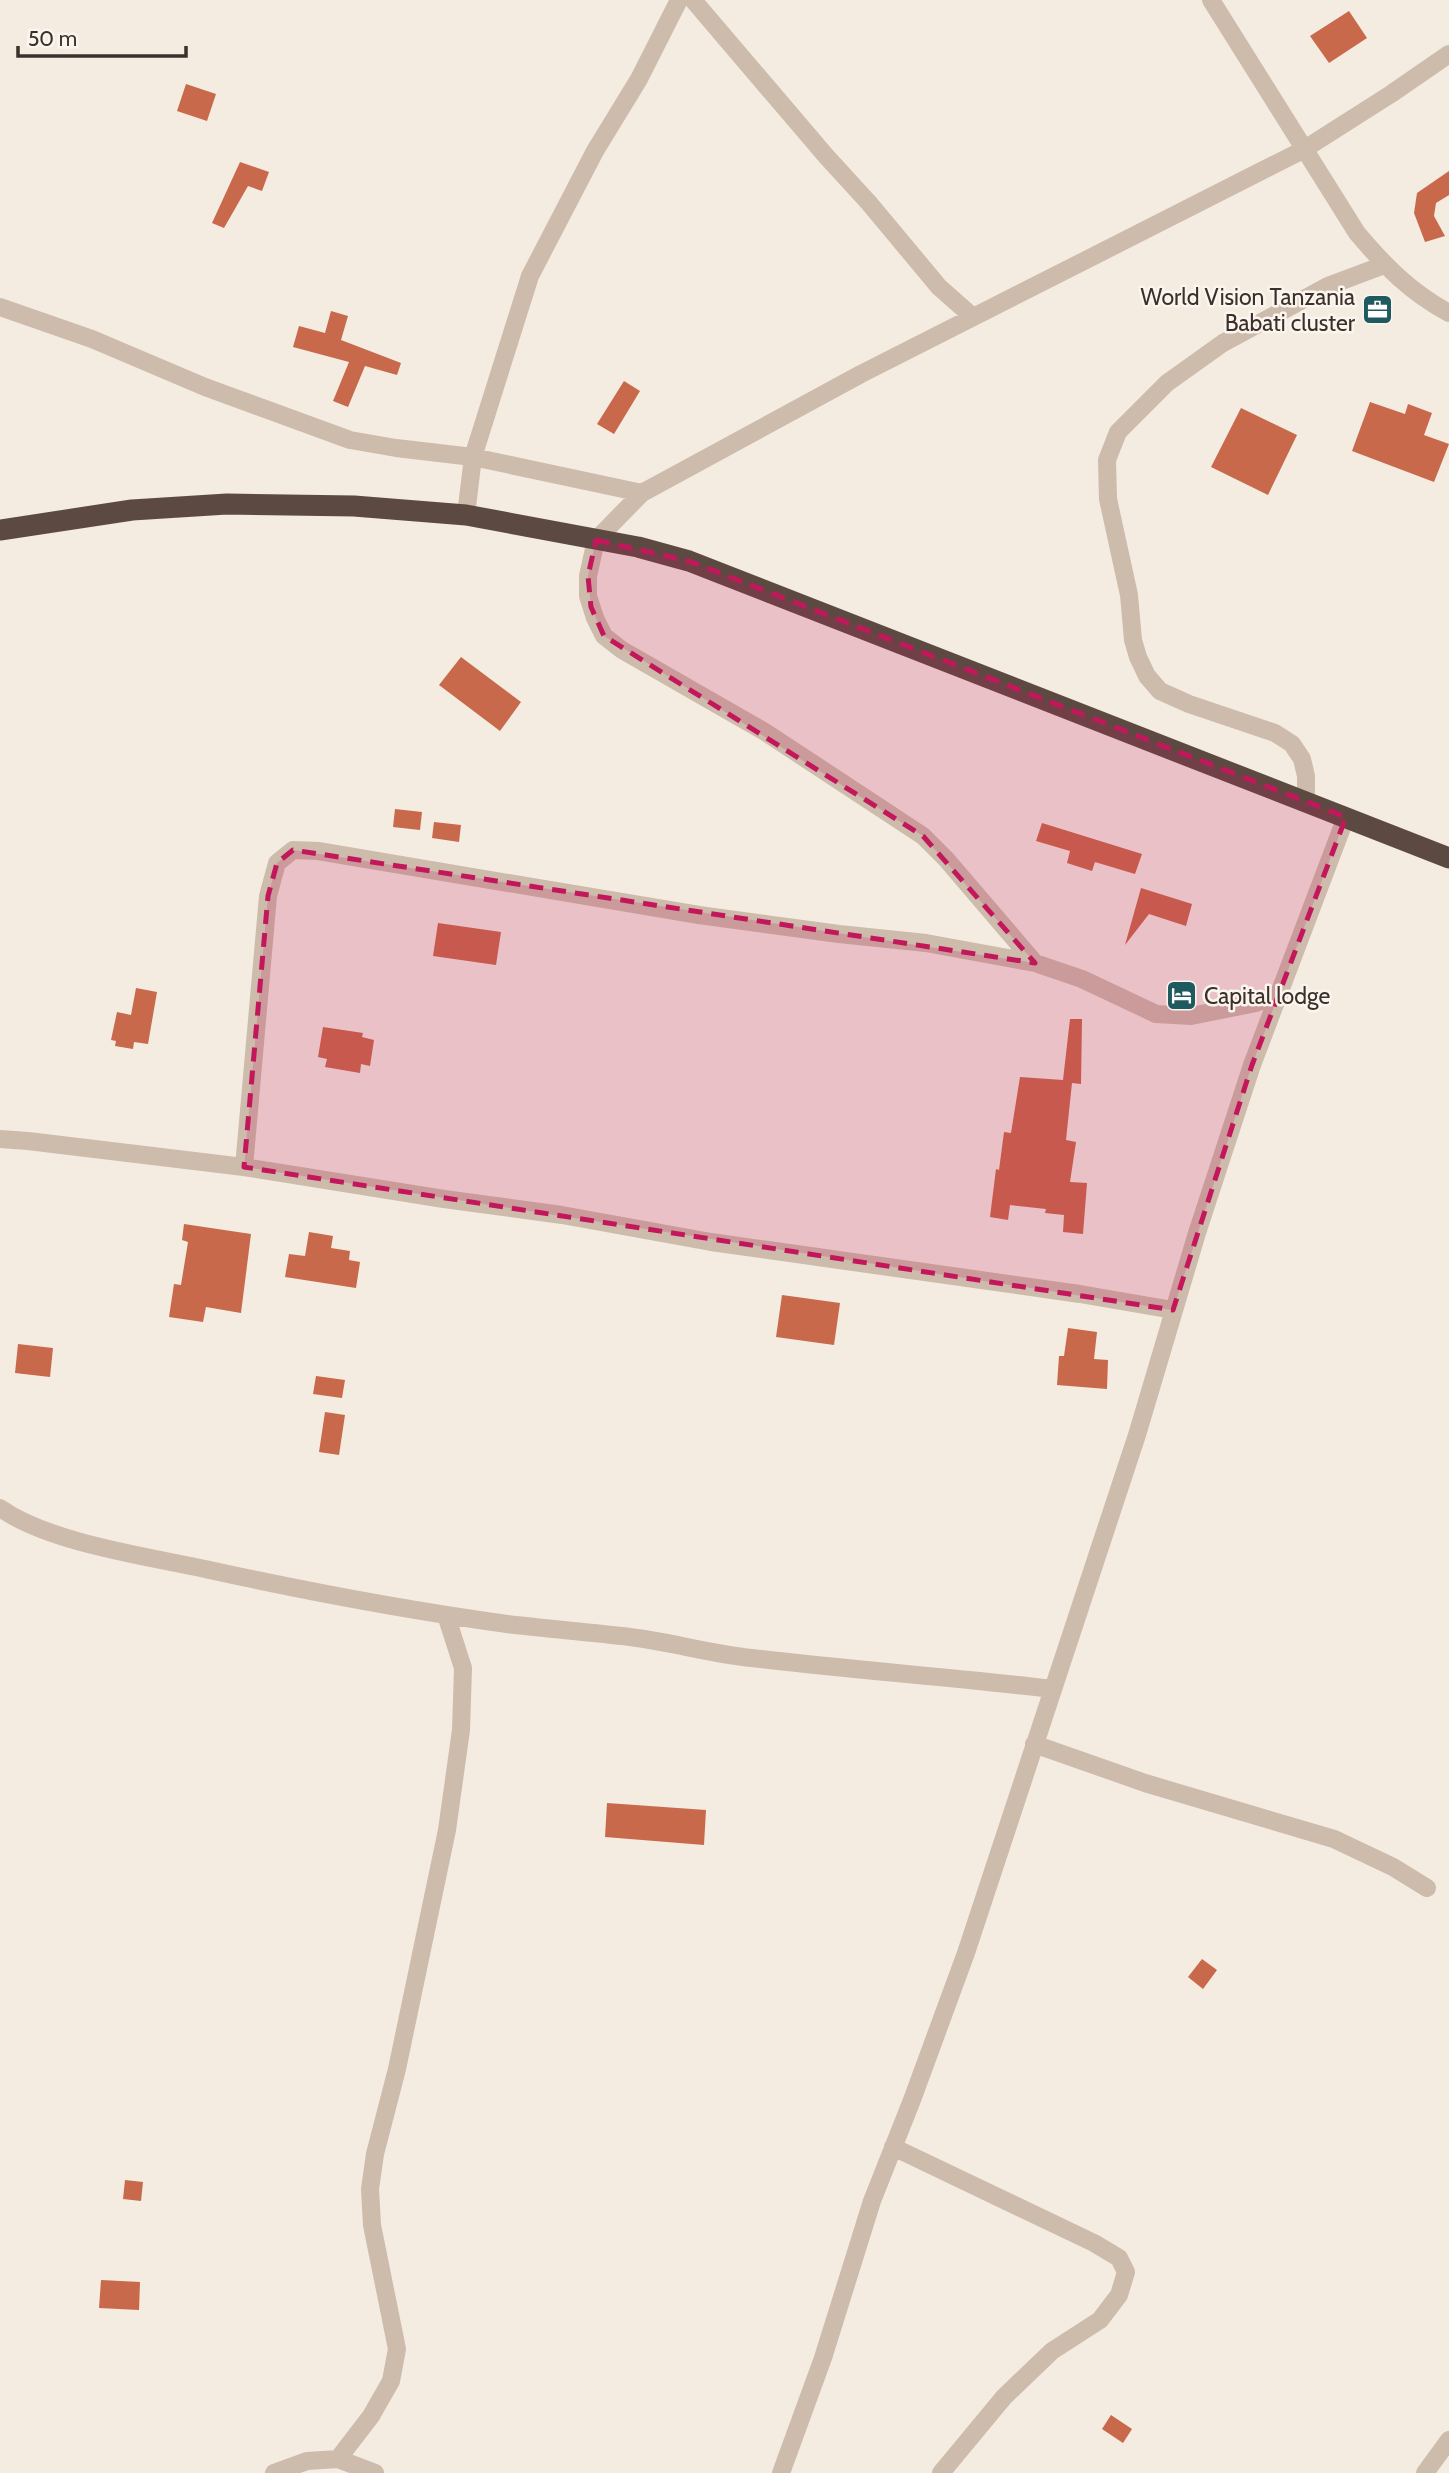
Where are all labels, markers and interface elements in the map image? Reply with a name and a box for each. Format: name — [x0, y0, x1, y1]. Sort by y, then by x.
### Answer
scale bar — [18, 14, 186, 58]
text: 50 m — [28, 26, 77, 51]
place label: World Vision Tanzania Babati cluster — [1141, 283, 1356, 337]
office icon: World Vision Tanzania Babati cluster — [1361, 293, 1395, 327]
hotel icon: Capital lodge — [1164, 979, 1198, 1013]
place label: Capital lodge — [1204, 982, 1330, 1010]

